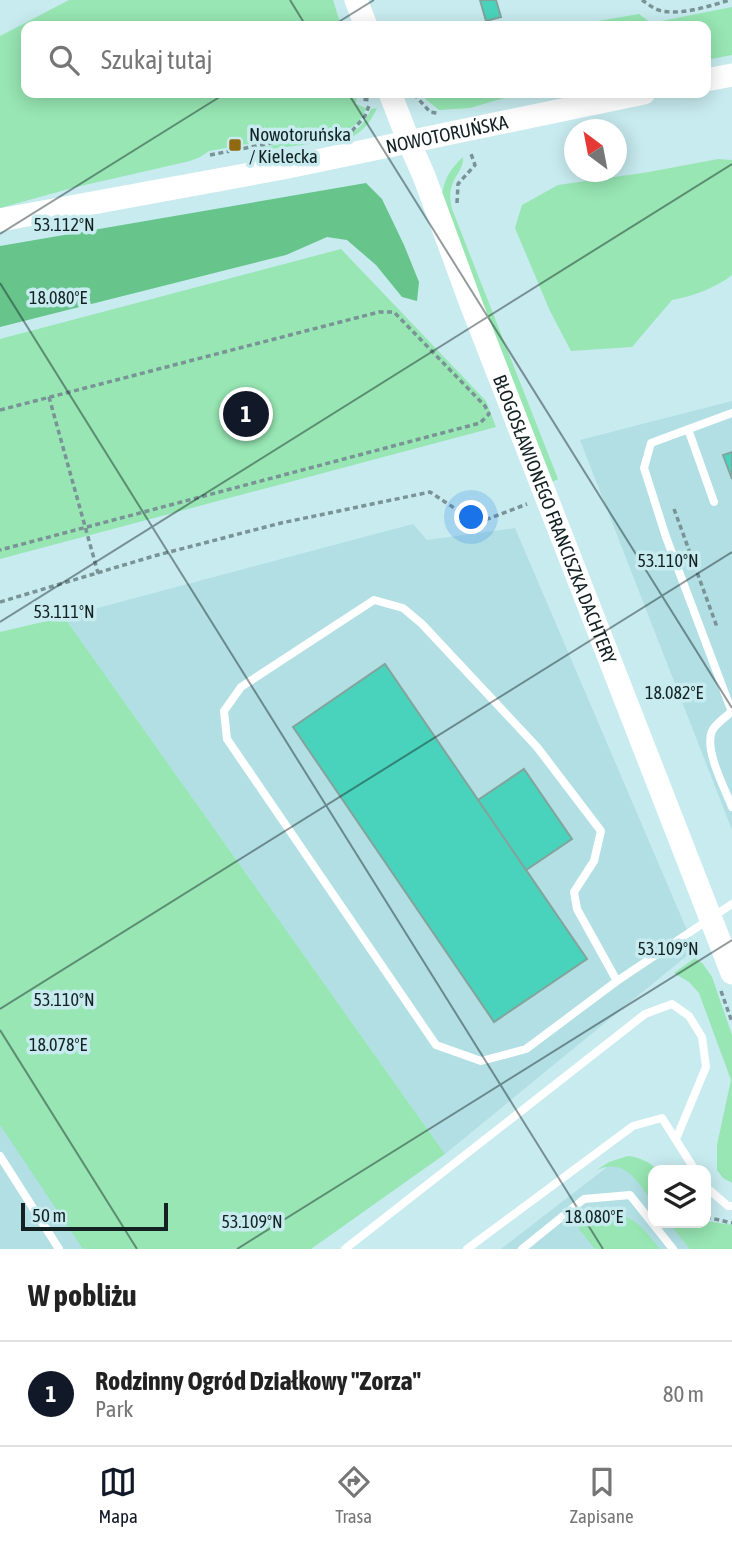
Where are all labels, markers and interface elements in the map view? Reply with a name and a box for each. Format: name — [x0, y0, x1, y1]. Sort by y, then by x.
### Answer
search box — [21, 21, 711, 98]
icon: search — [45, 41, 83, 79]
text: Szukaj tutaj — [101, 45, 213, 75]
street label: NOWOTORUŃSKA — [384, 110, 510, 157]
north arrow — [564, 119, 627, 182]
place label: Nowotoruńska / Kielecka — [249, 123, 351, 167]
marker: Nowotoruńska / Kielecka — [227, 137, 243, 153]
text: 53.112°N — [33, 214, 95, 235]
text: 18.080°E — [29, 287, 87, 308]
street label: BŁOGOSŁAWIONEGO FRANCISZKA DACHTERY — [489, 372, 621, 667]
pin: 1 — [223, 388, 269, 440]
your location — [454, 500, 488, 534]
text: 53.110°N — [637, 550, 699, 571]
text: 53.111°N — [33, 601, 95, 622]
text: 18.082°E — [645, 682, 703, 703]
text: 53.109°N — [637, 938, 699, 959]
text: 53.110°N — [33, 989, 95, 1010]
text: 18.078°E — [29, 1034, 87, 1055]
map controls — [648, 1165, 711, 1228]
button: layers — [648, 1165, 711, 1228]
scale bar — [21, 1200, 168, 1232]
text: 50 m — [32, 1204, 66, 1226]
text: 18.080°E — [565, 1206, 623, 1227]
text: 53.109°N — [221, 1211, 283, 1232]
text: W pobliżu — [28, 1278, 137, 1312]
text: Rodzinny Ogród Działkowy "Zorza" — [95, 1366, 421, 1396]
text: 1 — [46, 1381, 56, 1407]
text: 80 m — [663, 1381, 704, 1407]
text: Park — [95, 1396, 133, 1422]
tab: Mapa — [98, 1463, 138, 1527]
tab: Trasa — [335, 1463, 373, 1527]
tab: Zapisane — [569, 1463, 634, 1527]

